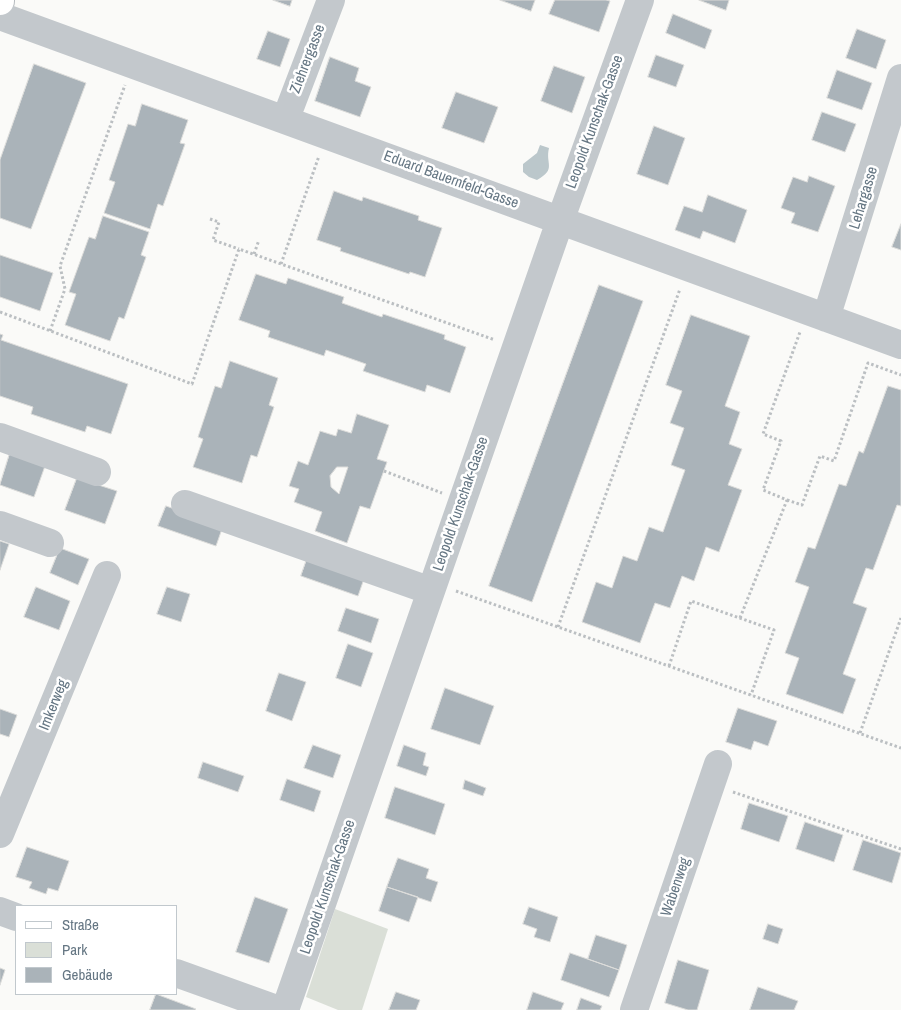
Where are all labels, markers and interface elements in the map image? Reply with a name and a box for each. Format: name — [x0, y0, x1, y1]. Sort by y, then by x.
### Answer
street label: Ziehrergasse — [287, 22, 329, 96]
street label: Leopold Kunschak-Gasse — [562, 53, 628, 191]
street label: Eduard Bauernfeld-Gasse — [381, 147, 521, 213]
street label: Lehargasse — [846, 165, 882, 231]
street label: Leopold Kunschak-Gasse — [430, 434, 492, 574]
street label: Imkerweg — [36, 677, 72, 733]
street label: Leopold Kunschak-Gasse — [297, 817, 359, 957]
street label: Wabenweg — [658, 855, 694, 919]
legend — [15, 905, 178, 995]
text: Straße — [62, 914, 99, 935]
text: Park — [62, 939, 87, 960]
text: Gebäude — [62, 964, 113, 985]

